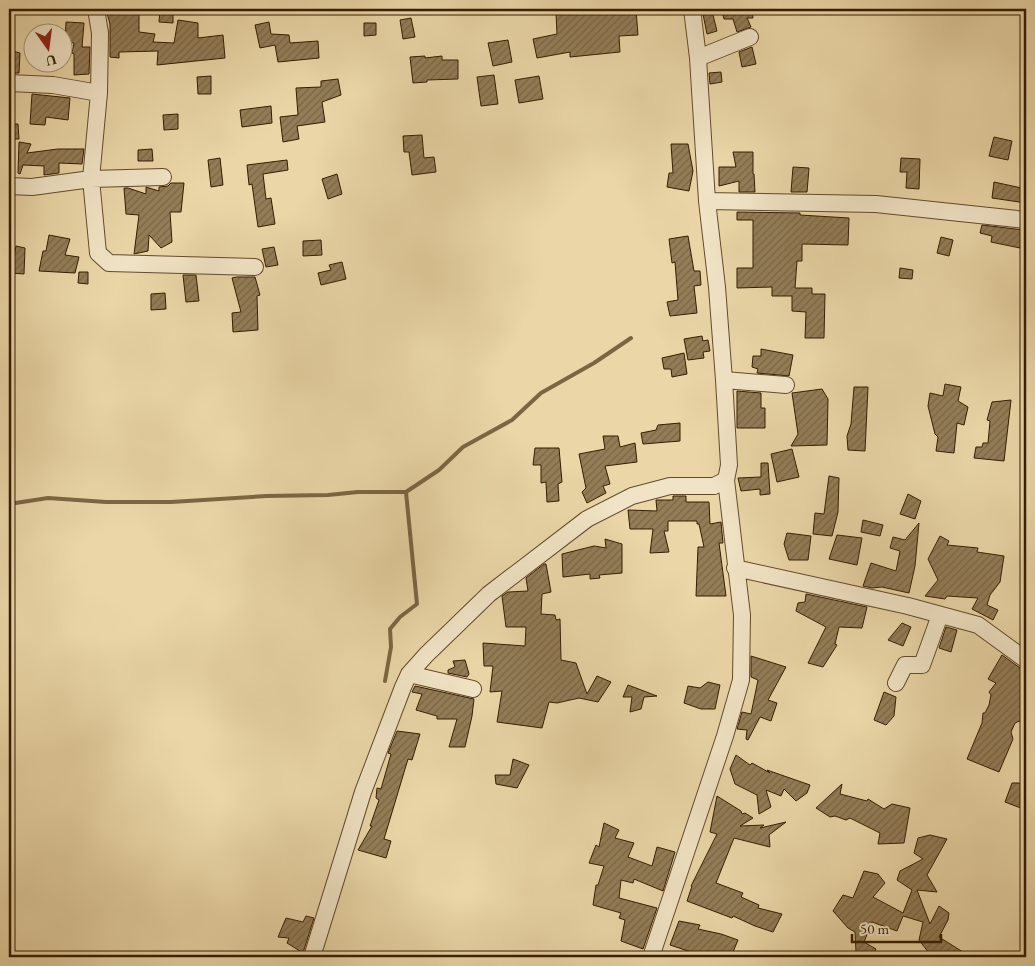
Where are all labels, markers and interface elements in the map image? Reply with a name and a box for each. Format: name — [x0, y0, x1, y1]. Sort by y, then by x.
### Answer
north arrow — [22, 22, 72, 72]
text: U — [43, 51, 58, 71]
scale bar — [852, 911, 941, 943]
text: 50 m — [860, 919, 889, 938]

